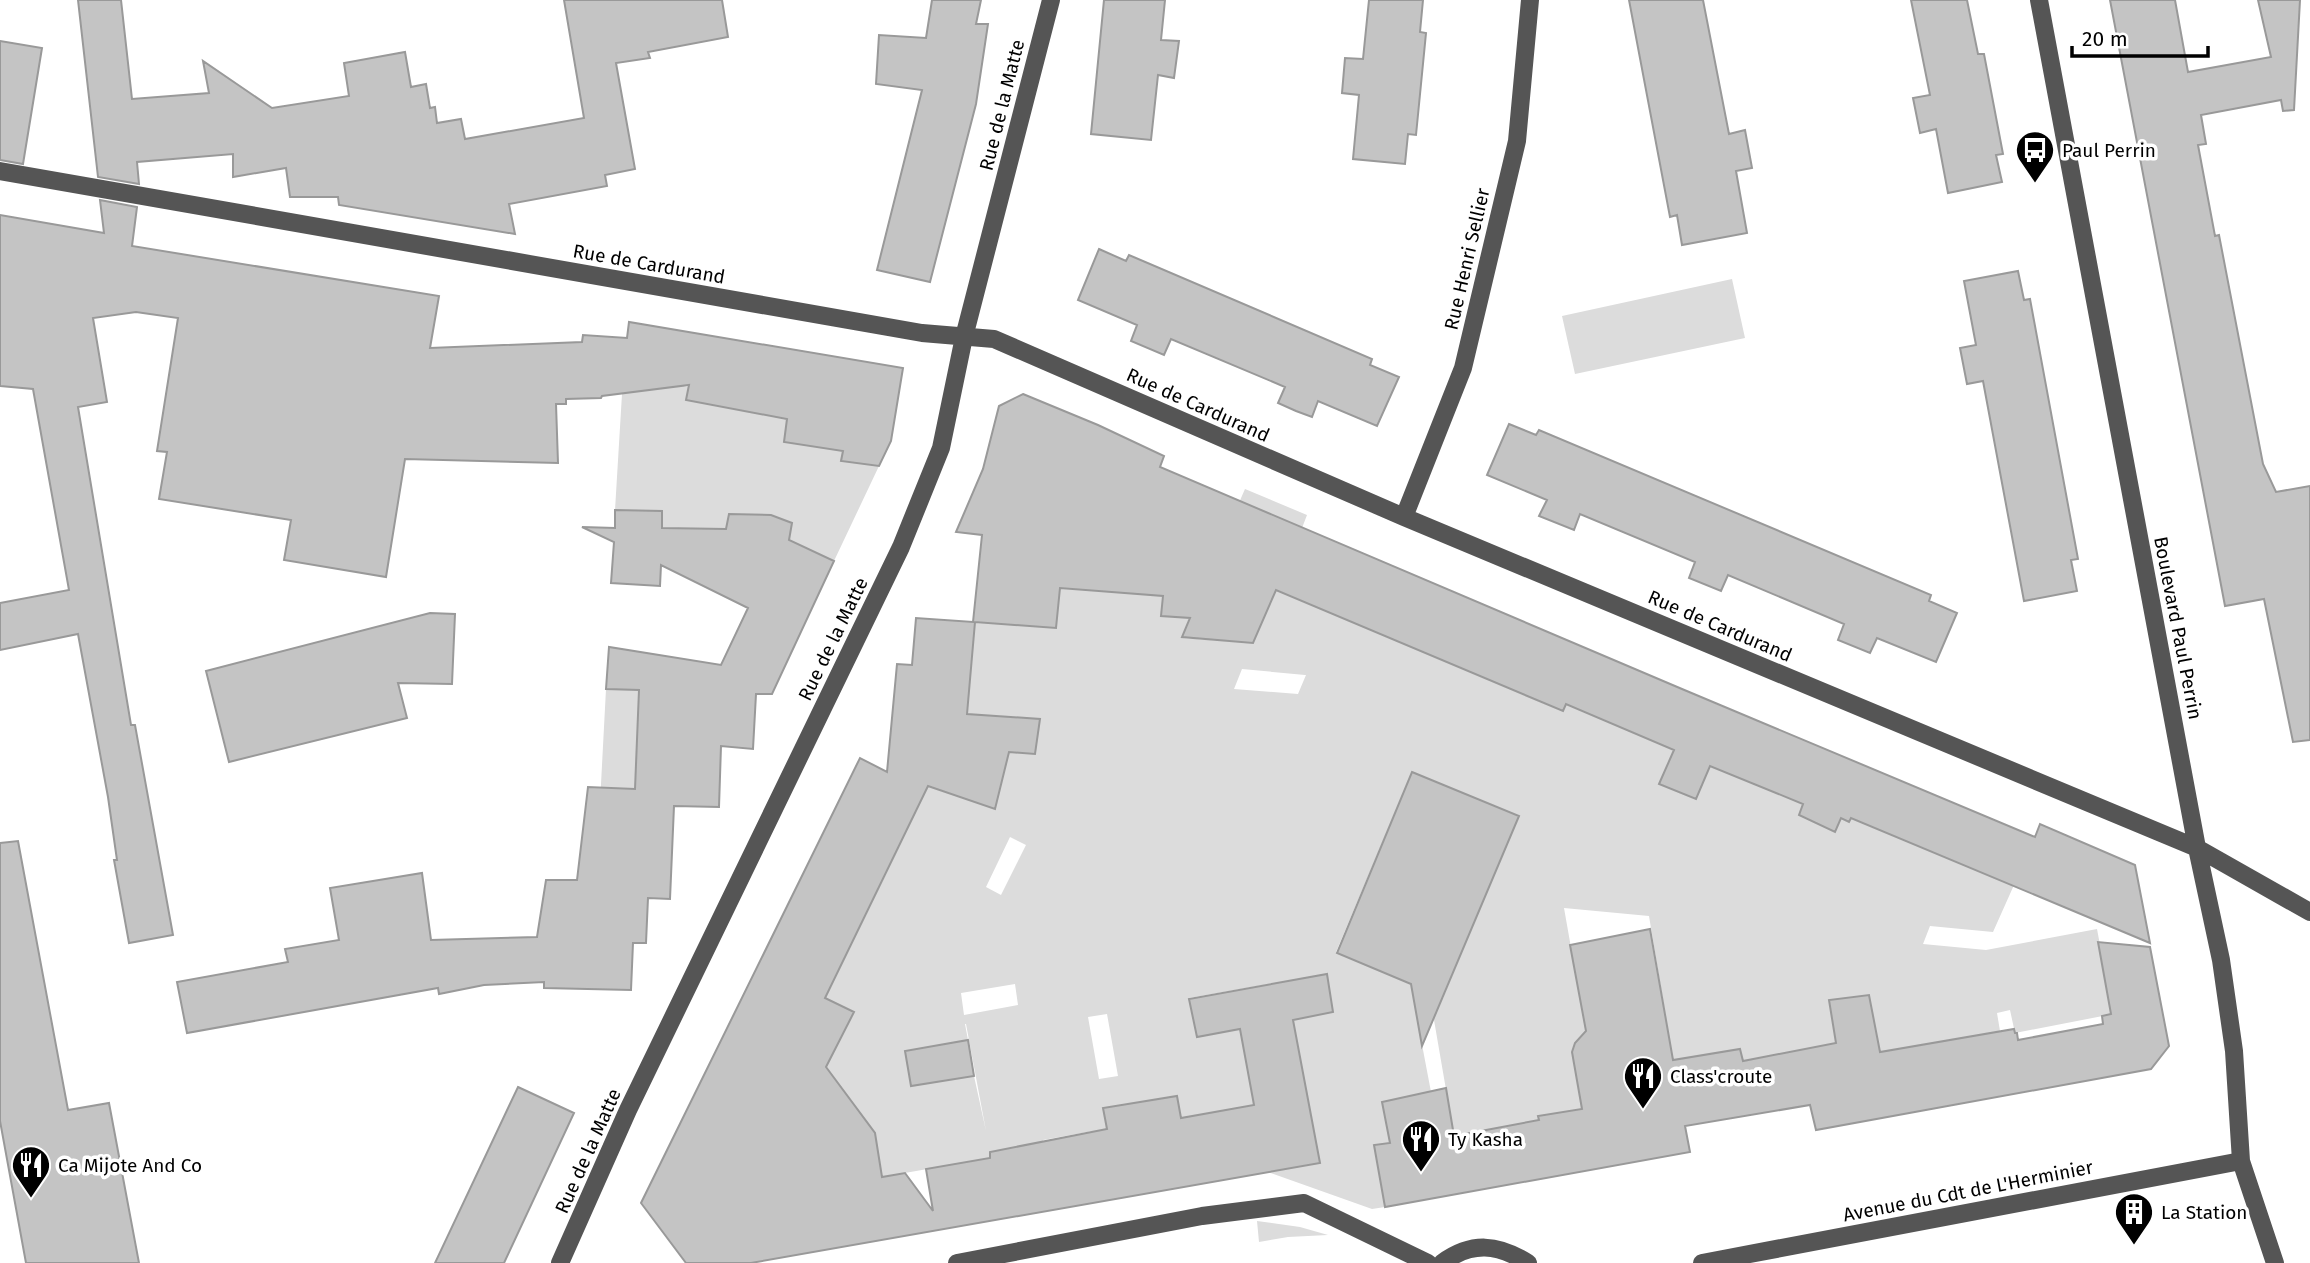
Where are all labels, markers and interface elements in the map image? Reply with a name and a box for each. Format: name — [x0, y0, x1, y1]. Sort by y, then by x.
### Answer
scale bar — [2072, 14, 2208, 58]
text: 20 m — [2082, 26, 2128, 52]
street label: Rue de la Matte — [975, 37, 1029, 173]
bus stop icon: Paul Perrin — [2014, 129, 2056, 184]
place label: Paul Perrin — [2062, 139, 2156, 162]
street label: Rue Henri Sellier — [1439, 185, 1495, 332]
street label: Rue de Cardurand — [571, 239, 727, 289]
street label: Rue de Cardurand — [1123, 363, 1273, 447]
street label: Boulevard Paul Perrin — [2149, 535, 2207, 721]
street label: Rue de la Matte — [793, 574, 873, 704]
street label: Rue de Cardurand — [1645, 585, 1795, 667]
restaurant icon: Class'croute — [1622, 1055, 1664, 1110]
place label: Class'croute — [1670, 1065, 1772, 1088]
street label: Rue de la Matte — [550, 1085, 626, 1217]
restaurant icon: Ty Kasha — [1400, 1118, 1442, 1173]
place label: Ty Kasha — [1448, 1128, 1523, 1151]
restaurant icon: Ca Mijote And Co — [10, 1144, 52, 1199]
place label: Ca Mijote And Co — [58, 1154, 202, 1177]
street label: Avenue du Cdt de L'Herminier — [1841, 1155, 2095, 1227]
building icon: La Station — [2113, 1191, 2155, 1246]
place label: La Station — [2161, 1201, 2248, 1224]

